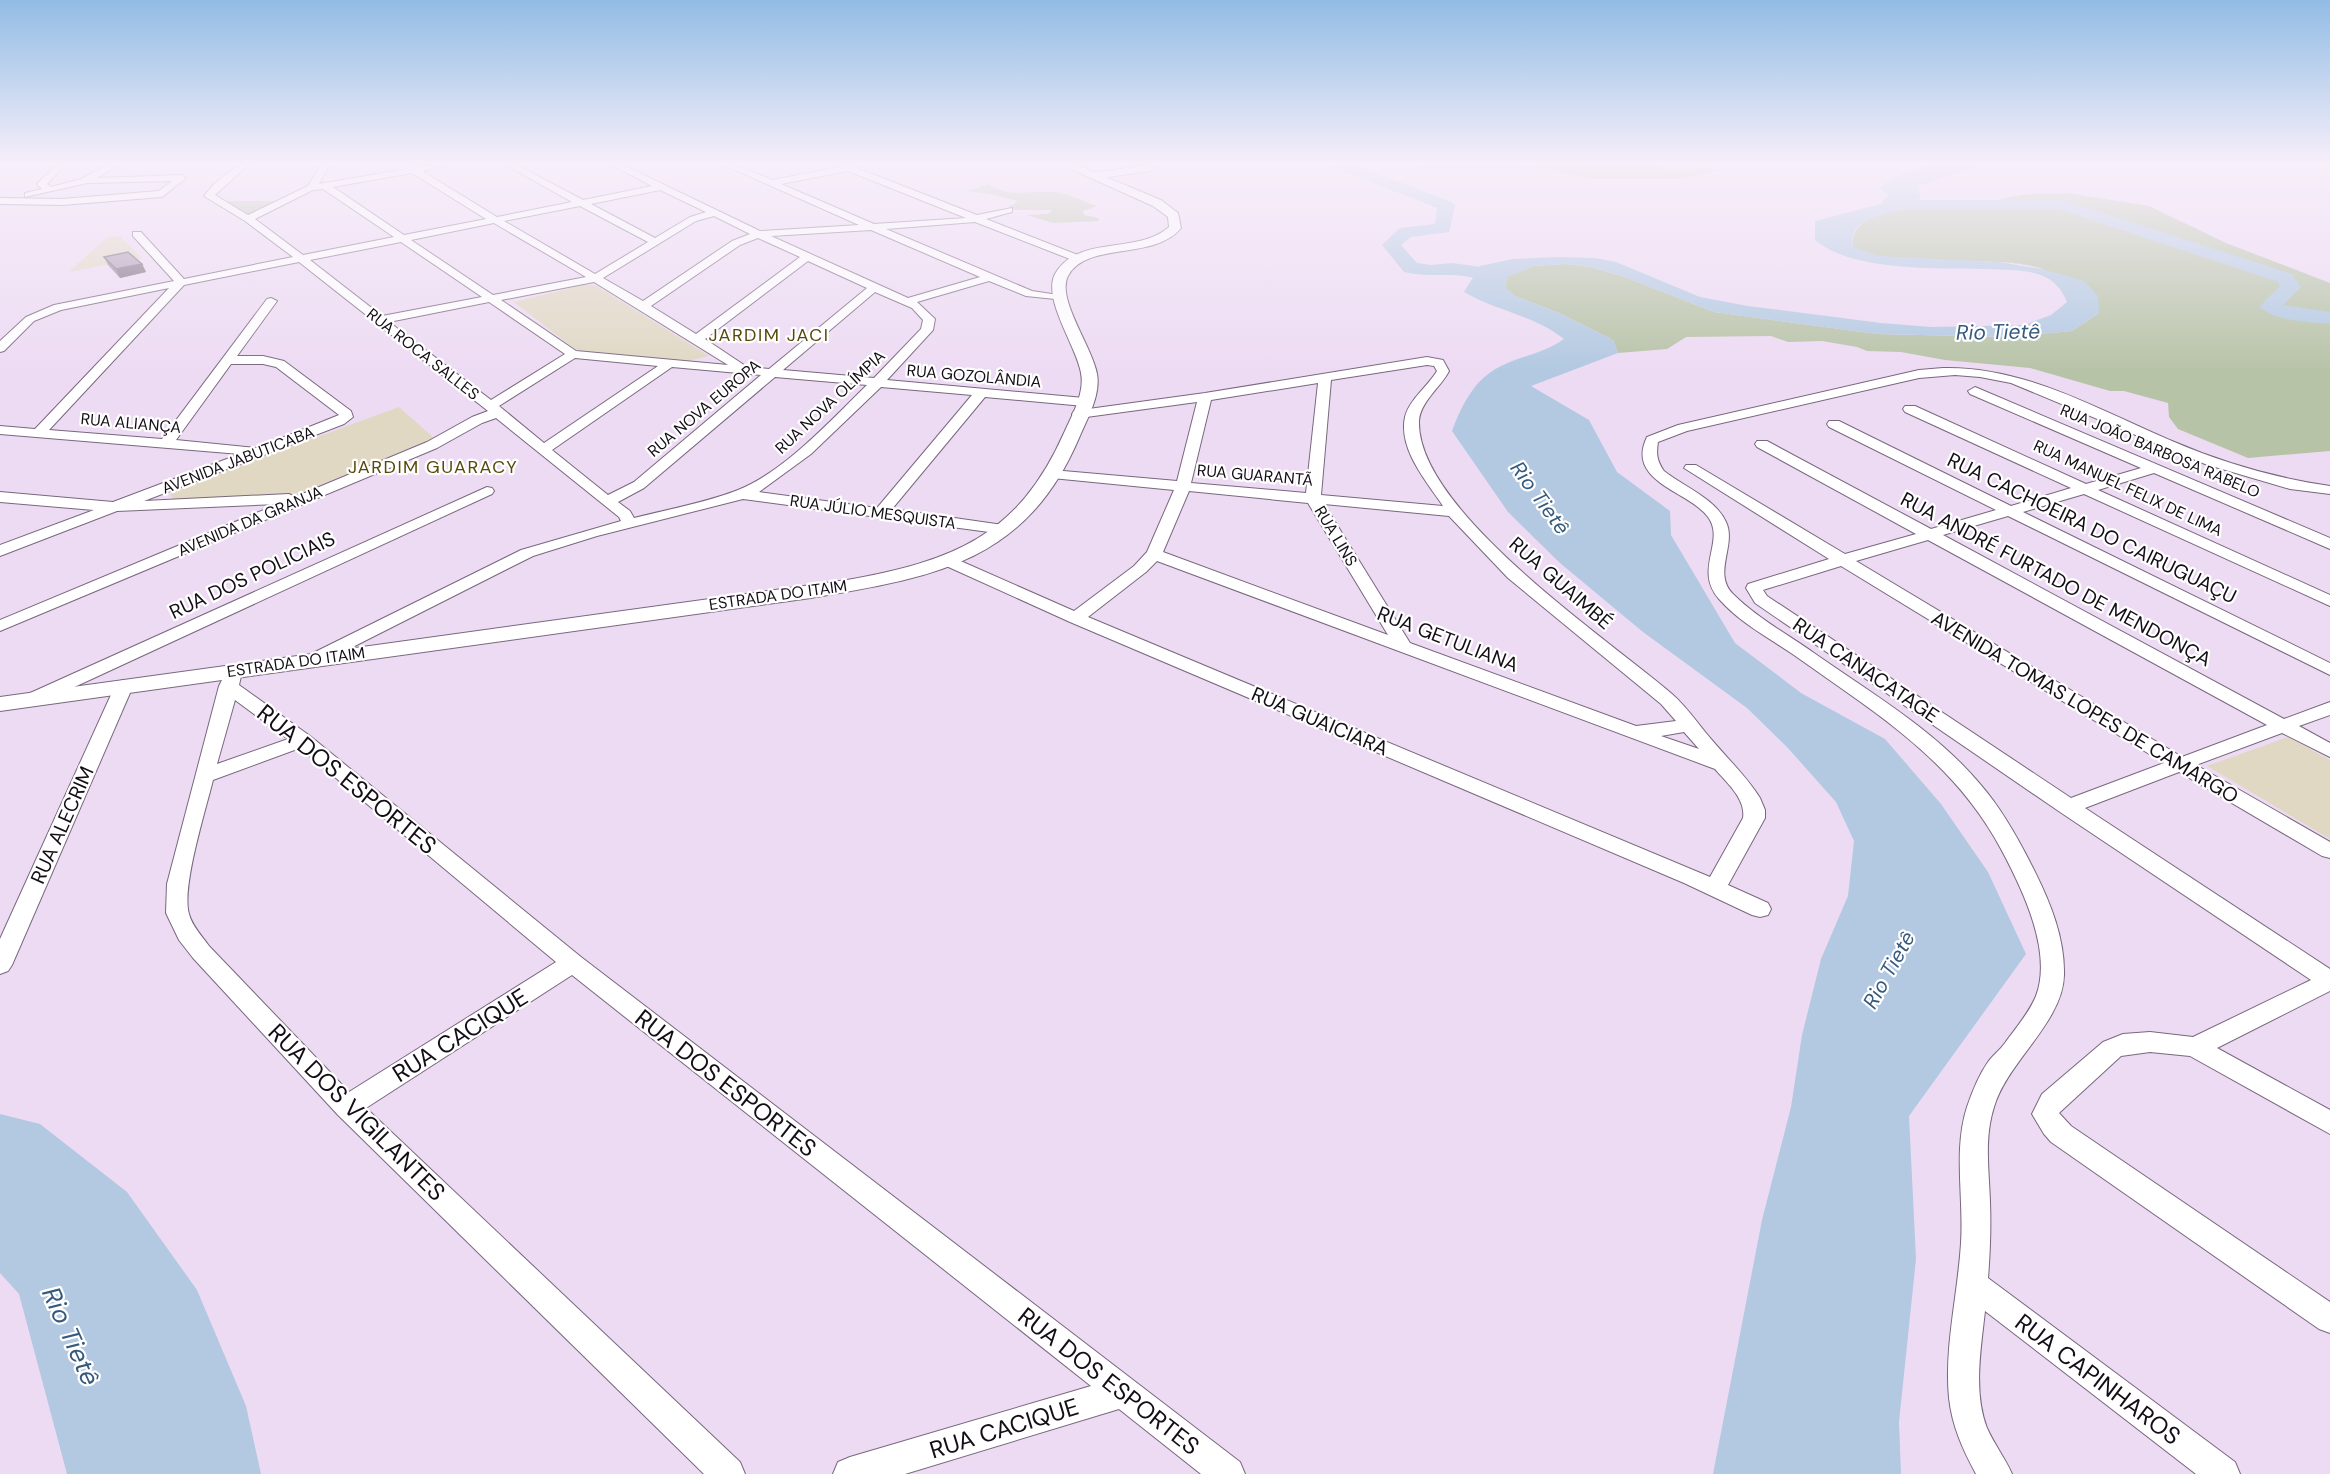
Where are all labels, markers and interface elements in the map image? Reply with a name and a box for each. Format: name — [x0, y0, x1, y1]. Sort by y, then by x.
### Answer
street label: RUA ROCA SALLES — [362, 303, 484, 405]
water label: Rio Tietê — [1956, 317, 2040, 347]
district label: JARDIM JACI — [709, 323, 829, 347]
street label: RUA NOVA OLÍMPIA — [771, 345, 890, 458]
street label: RUA NOVA EUROPA — [643, 354, 765, 461]
street label: RUA GOZOLÂNDIA — [906, 360, 1043, 392]
street label: RUA JOÃO BARBOSA RABELO — [2057, 399, 2263, 503]
street label: RUA ALIANÇA — [80, 408, 182, 438]
street label: AVENIDA JABUTICABA — [159, 421, 318, 499]
street label: RUA MANUEL FELIX DE LIMA — [2030, 435, 2226, 541]
street label: RUA CACHOEIRA DO CAIRUGUAÇU — [1943, 447, 2241, 609]
district label: JARDIM GUARACY — [348, 455, 518, 479]
water label: Rio Tietê — [1504, 456, 1576, 540]
street label: RUA GUARANTÃ — [1196, 459, 1314, 491]
street label: AVENIDA DA GRANJA — [174, 481, 326, 561]
street label: RUA ANDRÉ FURTADO DE MENDONÇA — [1896, 486, 2216, 672]
street label: RUA JÚLIO MESQUISTA — [789, 490, 958, 534]
street label: RUA LINS — [1310, 502, 1362, 570]
street label: RUA DOS POLICIAIS — [165, 525, 339, 625]
street label: RUA GUAIMBÉ — [1504, 531, 1618, 635]
street label: ESTRADA DO ITAIM — [708, 575, 848, 615]
street label: RUA GETULIANA — [1374, 600, 1522, 678]
street label: AVENIDA TOMAS LOPES DE CAMARGO — [1927, 605, 2243, 809]
street label: RUA CANACATAGE — [1788, 611, 1944, 729]
street label: ESTRADA DO ITAIM — [226, 642, 366, 682]
street label: RUA GUAICIARA — [1248, 680, 1392, 762]
street label: RUA DOS ESPORTES — [251, 697, 443, 861]
street label: RUA ALECRIM — [25, 762, 99, 888]
water label: Rio Tietê — [1856, 926, 1922, 1014]
street label: RUA CACIQUE — [386, 981, 534, 1089]
street label: RUA DOS ESPORTES — [629, 1002, 823, 1164]
street label: RUA DOS VIGILANTES — [262, 1017, 452, 1207]
water label: Rio Tietê — [34, 1281, 108, 1391]
street label: RUA DOS ESPORTES — [1012, 1300, 1206, 1462]
street label: RUA CAPINHAROS — [2009, 1307, 2187, 1451]
street label: RUA CACIQUE — [926, 1391, 1082, 1465]

